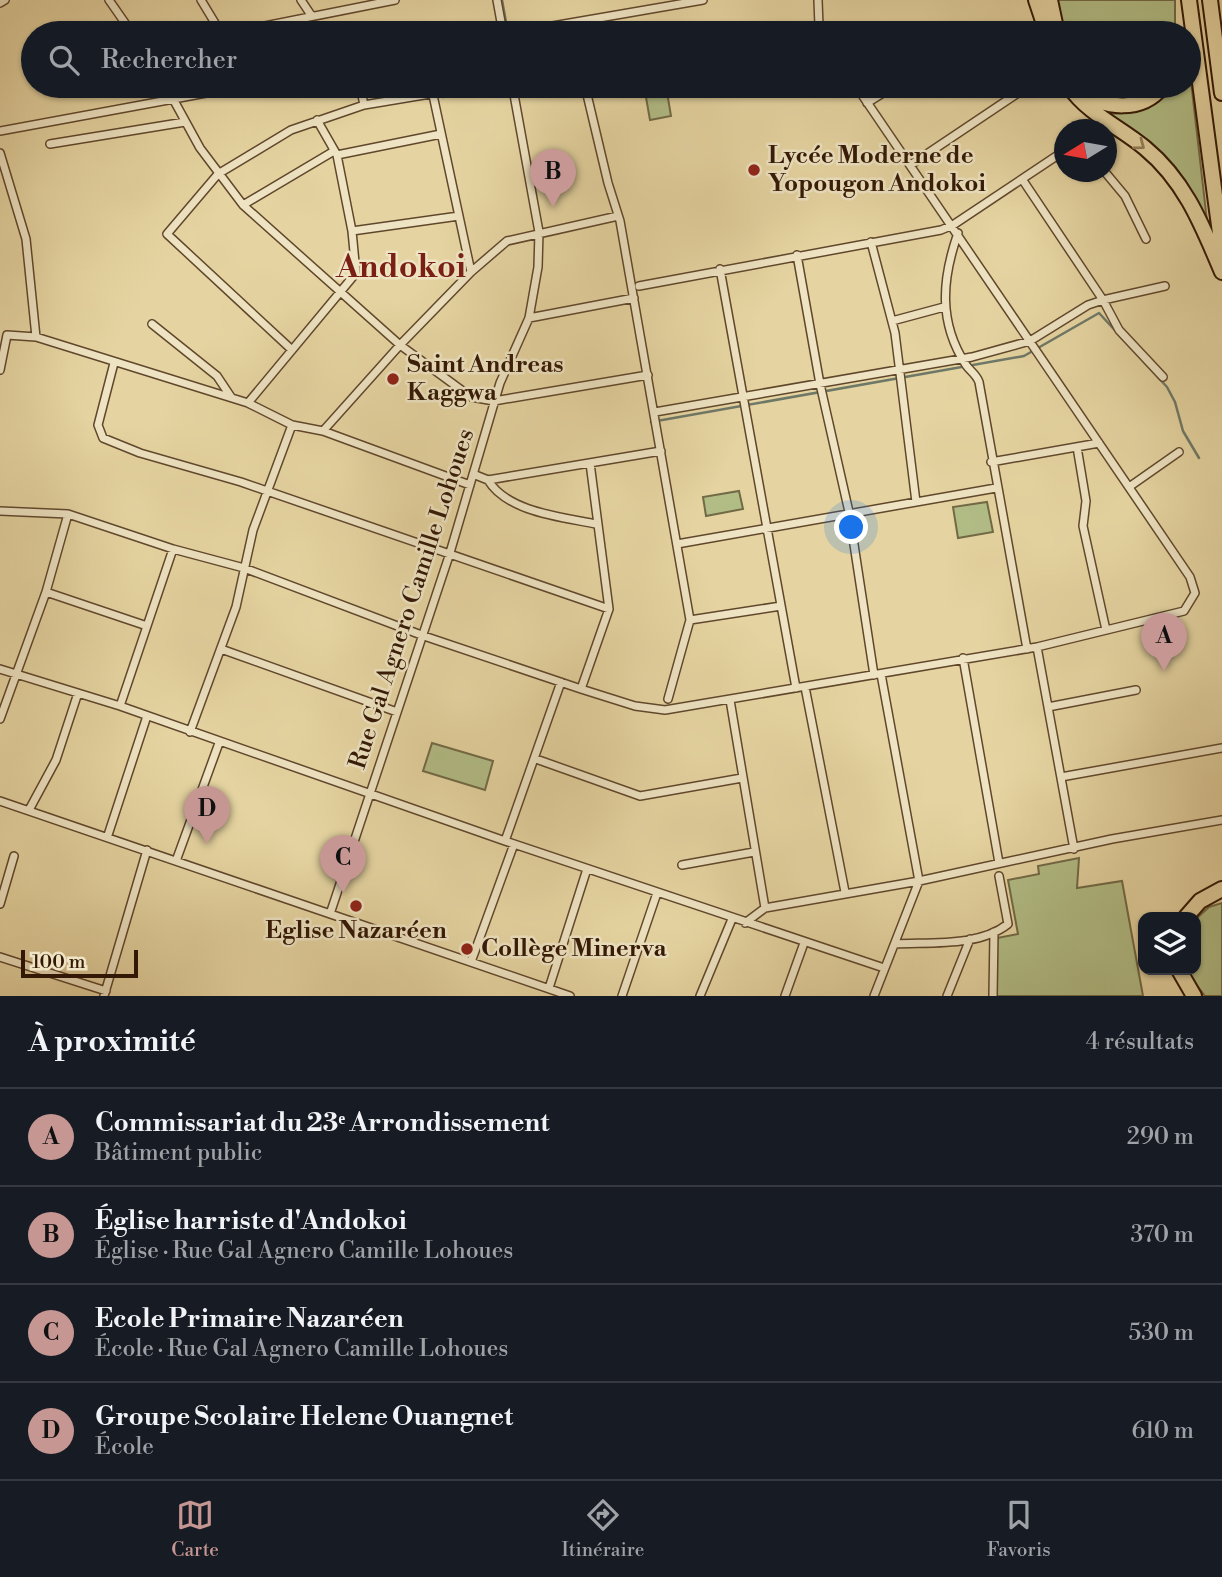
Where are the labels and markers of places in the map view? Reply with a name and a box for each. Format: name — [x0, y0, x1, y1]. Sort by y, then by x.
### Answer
place label: Lycée Moderne de Yopougon Andokoi — [768, 141, 986, 199]
pin: B — [530, 149, 576, 207]
marker: Lycée Moderne de Yopougon Andokoi — [746, 162, 762, 178]
place label: Saint Andreas Kaggwa — [407, 350, 564, 408]
marker: Saint Andreas Kaggwa — [385, 371, 401, 387]
pin: A — [1141, 613, 1187, 671]
pin: D — [184, 786, 230, 844]
pin: C — [320, 835, 366, 893]
marker: Eglise Nazaréen — [348, 898, 364, 914]
place label: Eglise Nazaréen — [265, 916, 447, 946]
place label: Collège Minerva — [481, 934, 668, 964]
marker: Collège Minerva — [459, 941, 475, 957]

